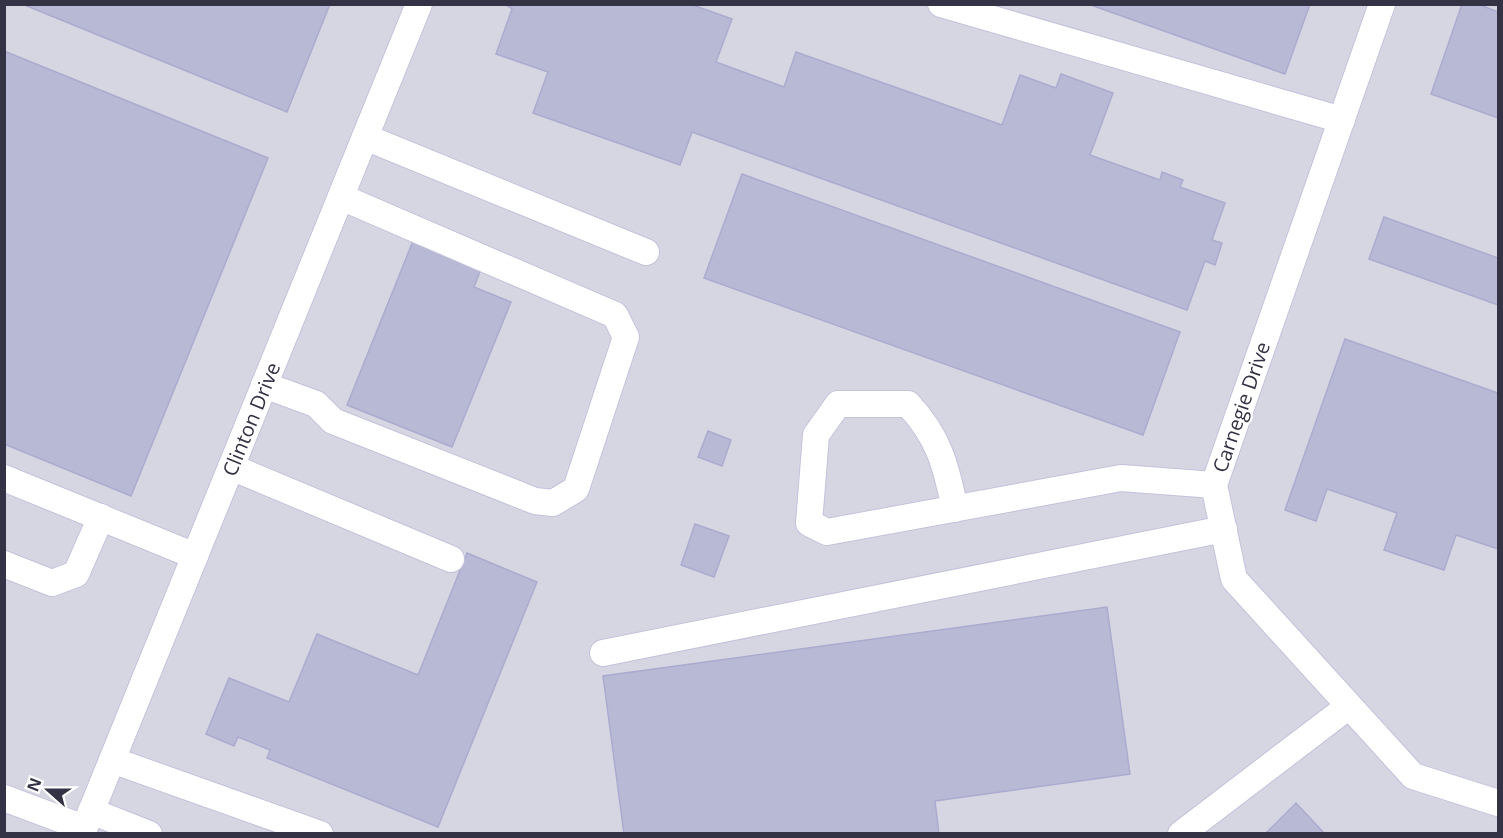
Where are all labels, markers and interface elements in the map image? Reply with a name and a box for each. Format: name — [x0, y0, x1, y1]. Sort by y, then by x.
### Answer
street label: Carnegie Drive — [1206, 338, 1276, 476]
street label: Clinton Drive — [215, 358, 286, 480]
north arrow — [18, 760, 78, 820]
text: N — [21, 775, 47, 795]

